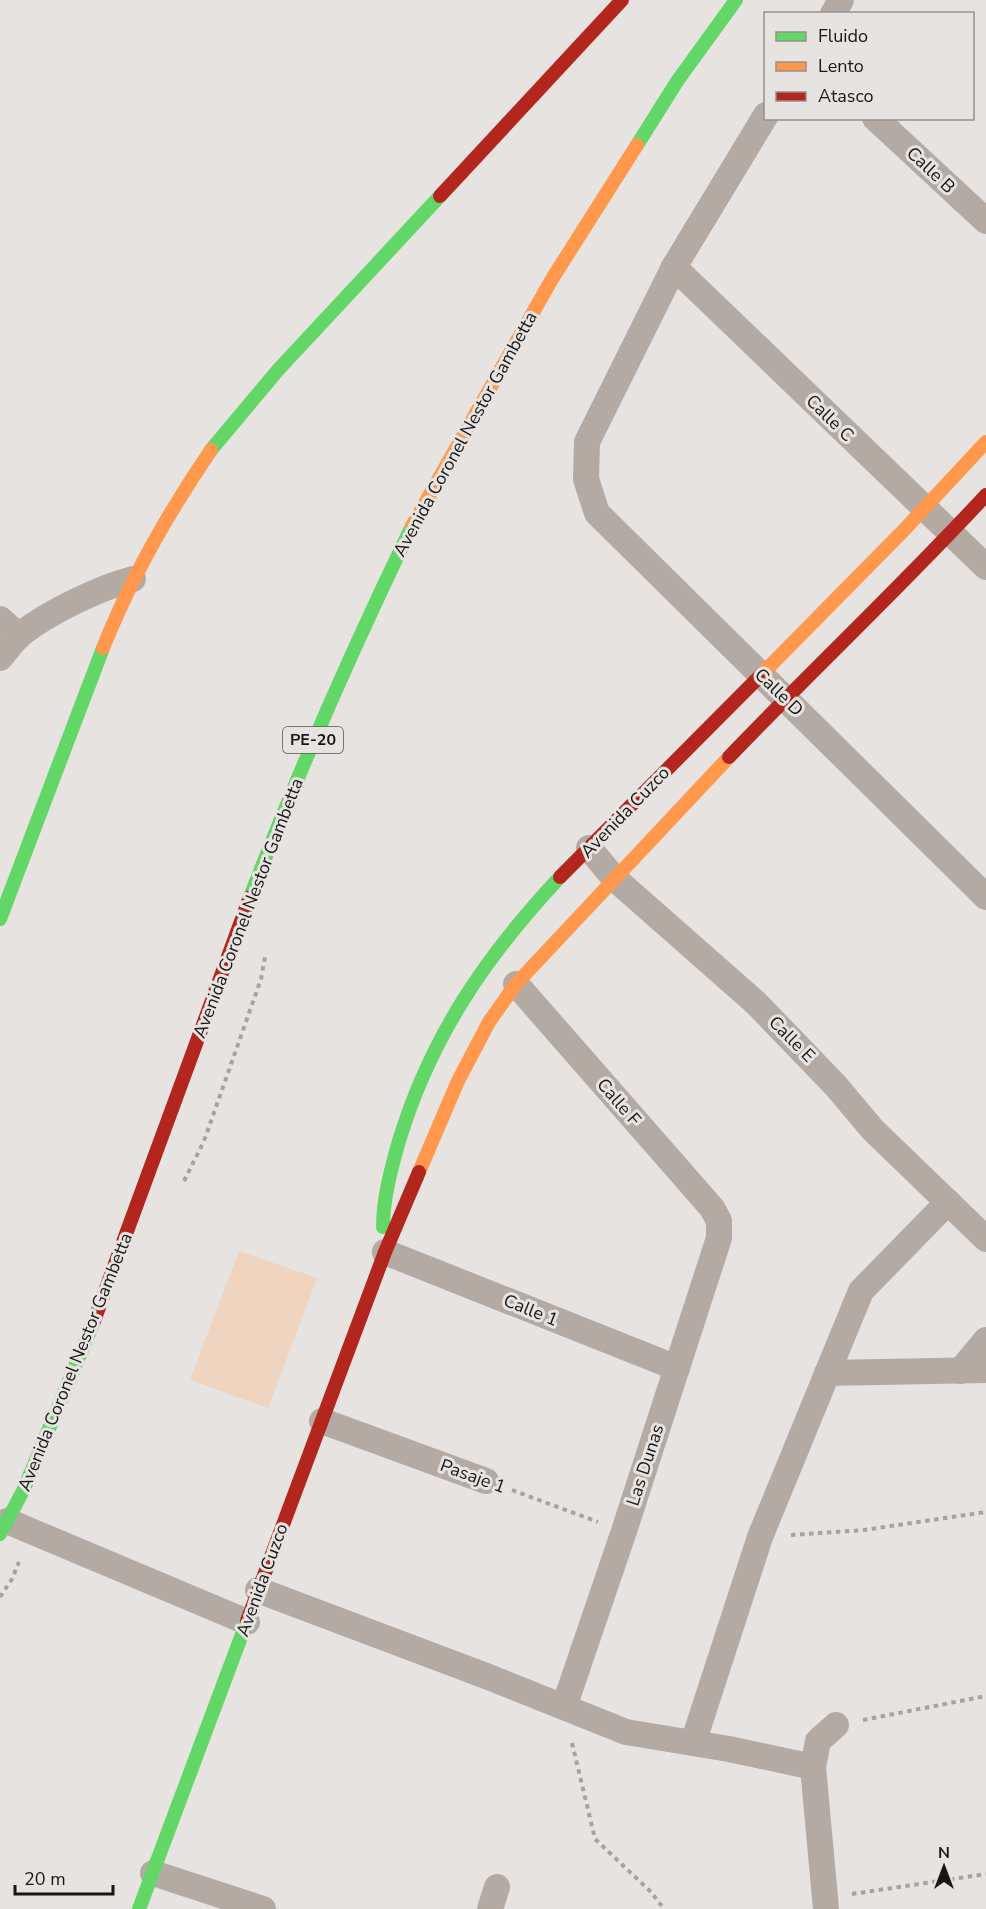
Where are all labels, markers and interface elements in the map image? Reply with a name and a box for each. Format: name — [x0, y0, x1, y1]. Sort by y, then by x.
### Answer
legend — [764, 12, 974, 120]
text: Fluido — [818, 24, 868, 48]
text: Lento — [818, 54, 864, 78]
text: Atasco — [818, 84, 874, 108]
street label: Calle B — [901, 141, 961, 199]
street label: Avenida Coronel Nestor Gambetta — [387, 307, 543, 561]
street label: Calle C — [801, 389, 859, 447]
street label: Calle D — [749, 663, 809, 721]
road number: PE-20 — [283, 727, 343, 753]
street label: Avenida Cuzco — [575, 761, 675, 863]
street label: Avenida Coronel Nestor Gambetta — [187, 775, 309, 1041]
street label: Calle E — [763, 1010, 821, 1068]
street label: Calle F — [592, 1073, 647, 1131]
street label: Avenida Coronel Nestor Gambetta — [12, 1229, 138, 1495]
street label: Calle 1 — [500, 1288, 562, 1332]
street label: Las Dunas — [621, 1421, 669, 1509]
street label: Pasaje 1 — [437, 1453, 509, 1499]
street label: Avenida Cuzco — [230, 1520, 294, 1640]
north arrow — [914, 1837, 974, 1897]
text: N — [938, 1842, 950, 1864]
scale bar — [15, 1858, 112, 1896]
text: 20 m — [24, 1867, 66, 1891]

